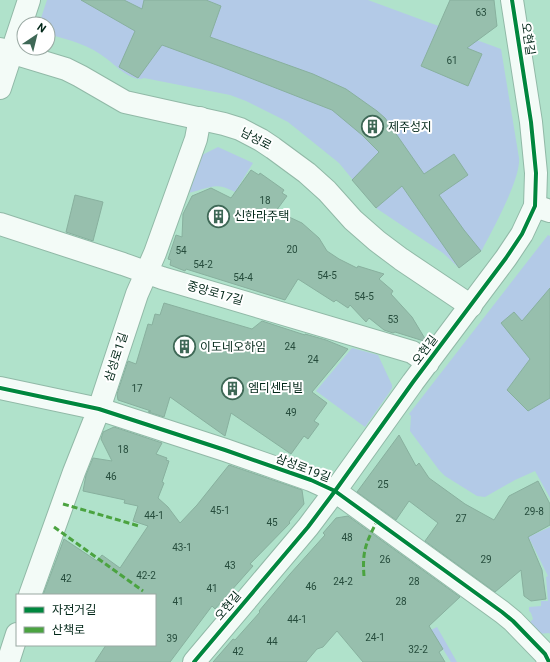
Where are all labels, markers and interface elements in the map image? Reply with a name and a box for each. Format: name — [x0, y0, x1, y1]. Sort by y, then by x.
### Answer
house number: 63 — [475, 7, 487, 18]
north arrow — [16, 16, 56, 56]
text: N — [35, 21, 49, 36]
street label: 오현길 — [518, 22, 538, 56]
house number: 61 — [446, 55, 458, 66]
building icon: 제주성지 — [359, 114, 385, 140]
place label: 제주성지 — [388, 120, 432, 134]
street label: 남성로 — [238, 125, 274, 153]
house number: 18 — [259, 195, 271, 206]
building icon: 신한라주택 — [205, 203, 231, 229]
place label: 신한라주택 — [234, 209, 289, 223]
house number: 20 — [286, 244, 298, 255]
house number: 54 — [175, 245, 187, 256]
house number: 54-2 — [193, 259, 213, 270]
house number: 54-5 — [317, 270, 337, 281]
house number: 54-4 — [233, 272, 253, 283]
street label: 중앙로17길 — [185, 278, 245, 308]
house number: 54-5 — [354, 291, 374, 302]
house number: 53 — [387, 314, 399, 325]
street label: 삼성로1길 — [101, 331, 131, 383]
street label: 오현길 — [409, 333, 441, 367]
building icon: 이도네오하임 — [171, 334, 197, 360]
place label: 이도네오하임 — [200, 340, 266, 354]
house number: 24 — [284, 341, 296, 352]
house number: 24 — [307, 354, 319, 365]
building icon: 엠디센터빌 — [220, 375, 246, 401]
place label: 엠디센터빌 — [248, 381, 303, 395]
house number: 17 — [131, 383, 143, 394]
house number: 49 — [285, 407, 297, 418]
house number: 18 — [117, 444, 129, 455]
street label: 삼성로19길 — [274, 451, 332, 485]
house number: 46 — [105, 471, 117, 482]
house number: 25 — [377, 479, 389, 490]
house number: 45-1 — [210, 505, 230, 516]
house number: 29-8 — [524, 506, 544, 517]
house number: 44-1 — [144, 510, 164, 521]
house number: 27 — [455, 513, 467, 524]
house number: 45 — [266, 517, 278, 528]
house number: 48 — [341, 532, 353, 543]
house number: 43-1 — [172, 542, 192, 553]
house number: 26 — [379, 554, 391, 565]
house number: 29 — [480, 554, 492, 565]
house number: 43 — [224, 560, 236, 571]
house number: 42-2 — [136, 570, 156, 581]
house number: 42 — [60, 573, 72, 584]
house number: 24-2 — [333, 576, 353, 587]
house number: 28 — [408, 576, 420, 587]
house number: 46 — [305, 581, 317, 592]
house number: 41 — [206, 583, 218, 594]
street label: 오현길 — [212, 589, 244, 623]
legend — [16, 594, 156, 646]
house number: 41 — [172, 596, 184, 607]
house number: 28 — [395, 596, 407, 607]
text: 자전거길 — [52, 603, 96, 617]
house number: 44-1 — [287, 614, 307, 625]
text: 산책로 — [52, 623, 85, 637]
house number: 24-1 — [365, 632, 385, 643]
house number: 39 — [166, 633, 178, 644]
house number: 44 — [266, 636, 278, 647]
house number: 32-2 — [408, 644, 428, 655]
house number: 42 — [232, 646, 244, 657]

